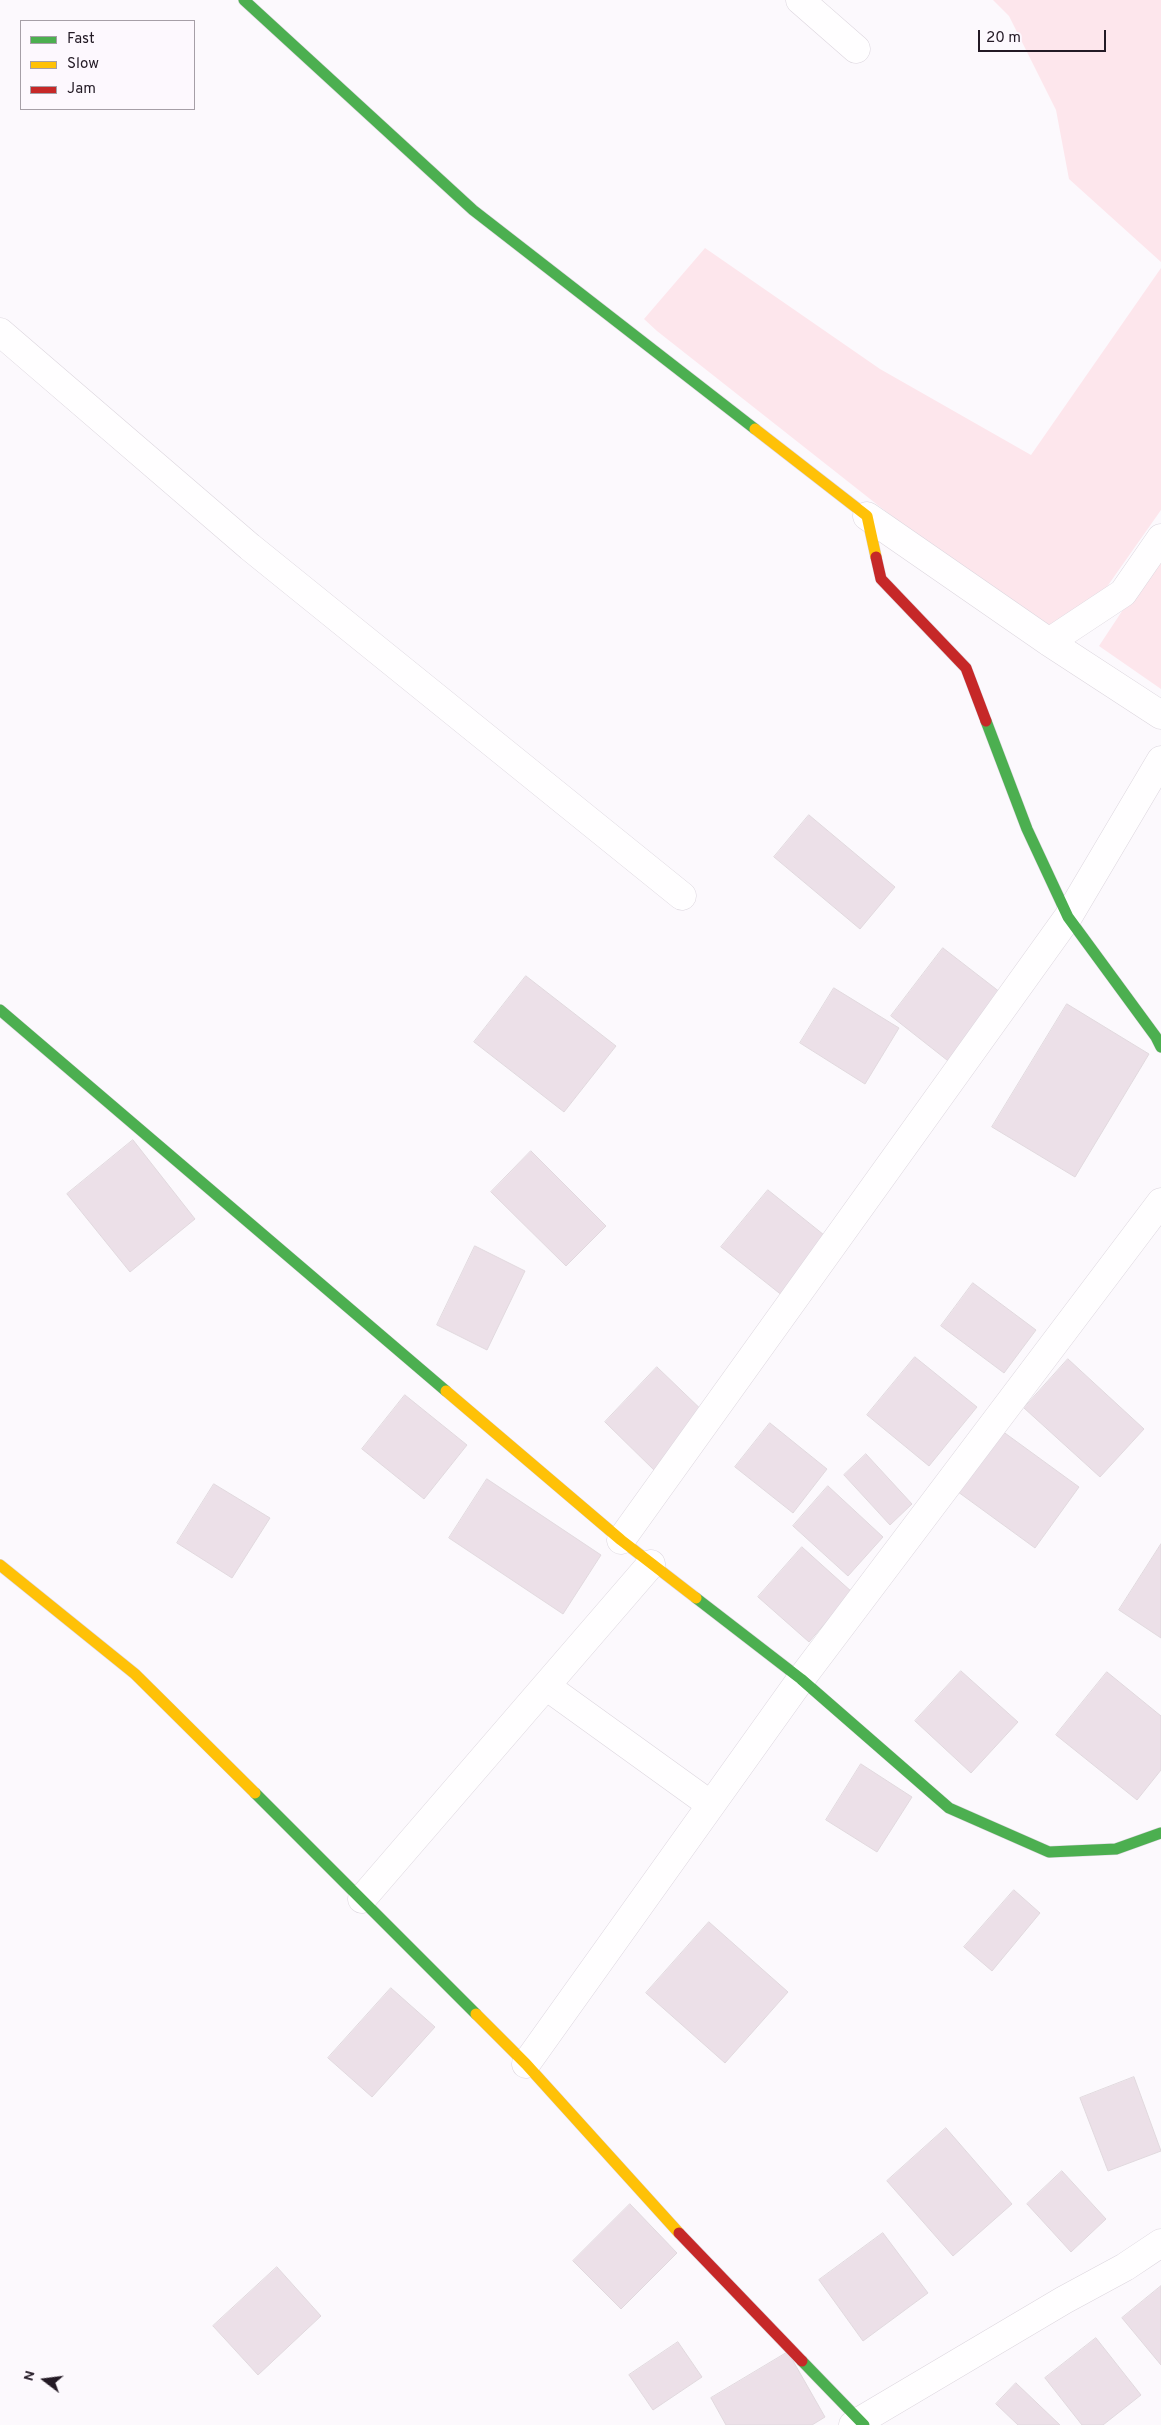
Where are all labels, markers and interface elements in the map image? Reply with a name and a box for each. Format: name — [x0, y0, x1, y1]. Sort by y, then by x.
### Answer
legend — [20, 20, 195, 110]
scale bar — [981, 20, 1108, 52]
text: 20 m — [986, 29, 1021, 48]
text: Fast — [67, 30, 95, 49]
text: Slow — [67, 55, 99, 74]
text: Jam — [67, 80, 96, 99]
north arrow — [20, 2355, 70, 2405]
text: N — [21, 2369, 40, 2383]

